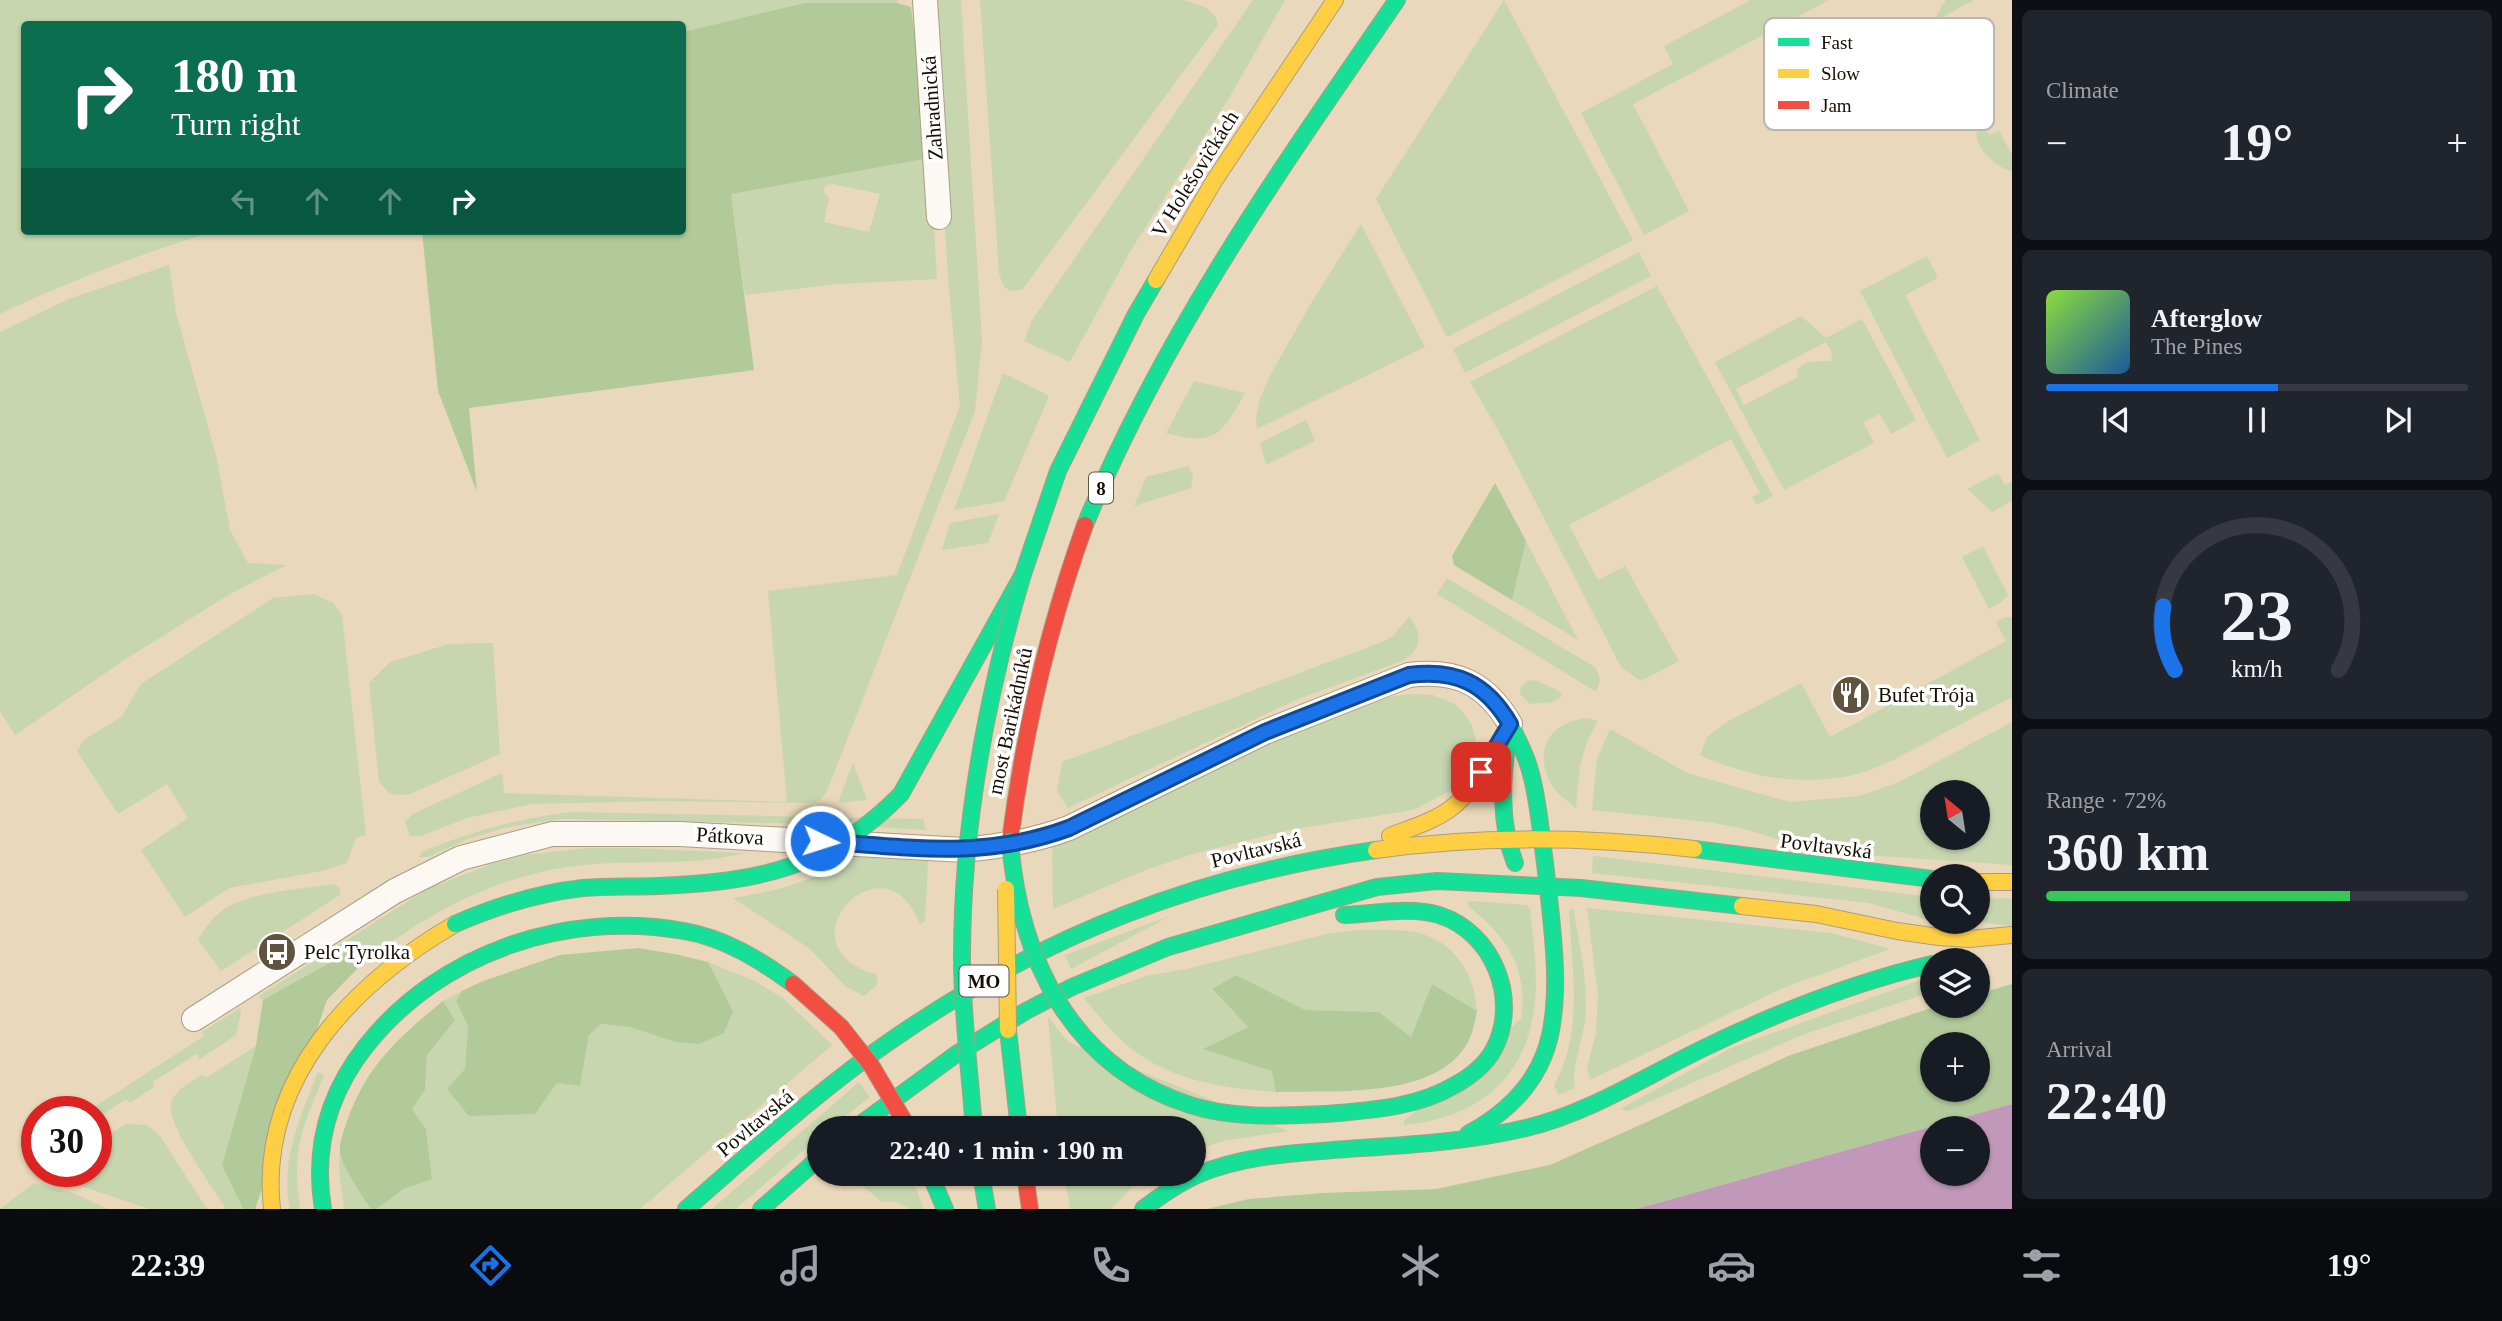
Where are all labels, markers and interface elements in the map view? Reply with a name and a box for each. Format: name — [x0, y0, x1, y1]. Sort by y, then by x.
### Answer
legend — [1764, 18, 1994, 130]
text: Fast — [1821, 32, 1853, 53]
text: 180 m — [171, 48, 298, 103]
icon: right — [56, 49, 147, 140]
street label: Zahradnická — [916, 54, 948, 161]
text: Slow — [1821, 63, 1860, 84]
text: Climate — [2046, 78, 2119, 103]
text: Jam — [1821, 95, 1852, 116]
text: Turn right — [171, 106, 301, 142]
street label: V Holešovičkách — [1146, 106, 1244, 242]
text: 19° — [2221, 114, 2293, 171]
text: − — [2046, 122, 2067, 164]
text: + — [2447, 122, 2468, 164]
icon: left — [225, 182, 263, 220]
icon: ahead — [298, 182, 336, 220]
icon: ahead — [371, 182, 409, 220]
icon: right — [444, 182, 482, 220]
text: Afterglow — [2151, 304, 2262, 333]
text: The Pines — [2151, 334, 2242, 359]
icon: previous — [2097, 401, 2135, 439]
icon: pause — [2238, 401, 2276, 439]
icon: next — [2379, 401, 2417, 439]
road number: 8 — [1089, 472, 1113, 503]
text: 23 — [2221, 576, 2293, 657]
street label: most Barikádníků — [983, 645, 1037, 797]
text: km/h — [2231, 655, 2283, 682]
restaurant icon: Bufet Trója — [1830, 674, 1872, 716]
place label: Bufet Trója — [1878, 683, 1975, 707]
pin — [1451, 742, 1511, 802]
icon: arrive — [1462, 753, 1500, 791]
north arrow — [1920, 780, 1990, 850]
map controls — [1920, 780, 1990, 1186]
text: Range · 72% — [2046, 788, 2166, 813]
position arrow — [783, 804, 857, 878]
street label: Pátkova — [696, 822, 765, 850]
text: 360 km — [2046, 824, 2209, 881]
street label: Povltavská — [1208, 827, 1304, 873]
street label: Povltavská — [1779, 828, 1874, 864]
button: search — [1920, 864, 1990, 934]
bus stop icon: Pelc Tyrolka — [256, 931, 298, 973]
place label: Pelc Tyrolka — [304, 940, 411, 964]
button: layers — [1920, 948, 1990, 1018]
road number: MO — [960, 965, 1009, 996]
button: + — [1920, 1032, 1990, 1102]
text: Arrival — [2046, 1037, 2112, 1062]
text: 22:40 — [2046, 1073, 2167, 1130]
street label: Povltavská — [712, 1084, 799, 1162]
speed limit sign: 30 — [21, 1096, 112, 1187]
button: − — [1920, 1116, 1990, 1186]
text: 22:40 · 1 min · 190 m — [890, 1136, 1124, 1165]
icon: directions — [466, 1241, 515, 1290]
icon: music — [776, 1241, 825, 1290]
icon: phone — [1086, 1241, 1135, 1290]
icon: climate — [1396, 1241, 1445, 1290]
icon: car — [1707, 1241, 1756, 1290]
icon: filters — [2017, 1241, 2066, 1290]
text: 22:39 — [131, 1247, 205, 1283]
text: 19° — [2327, 1247, 2371, 1283]

